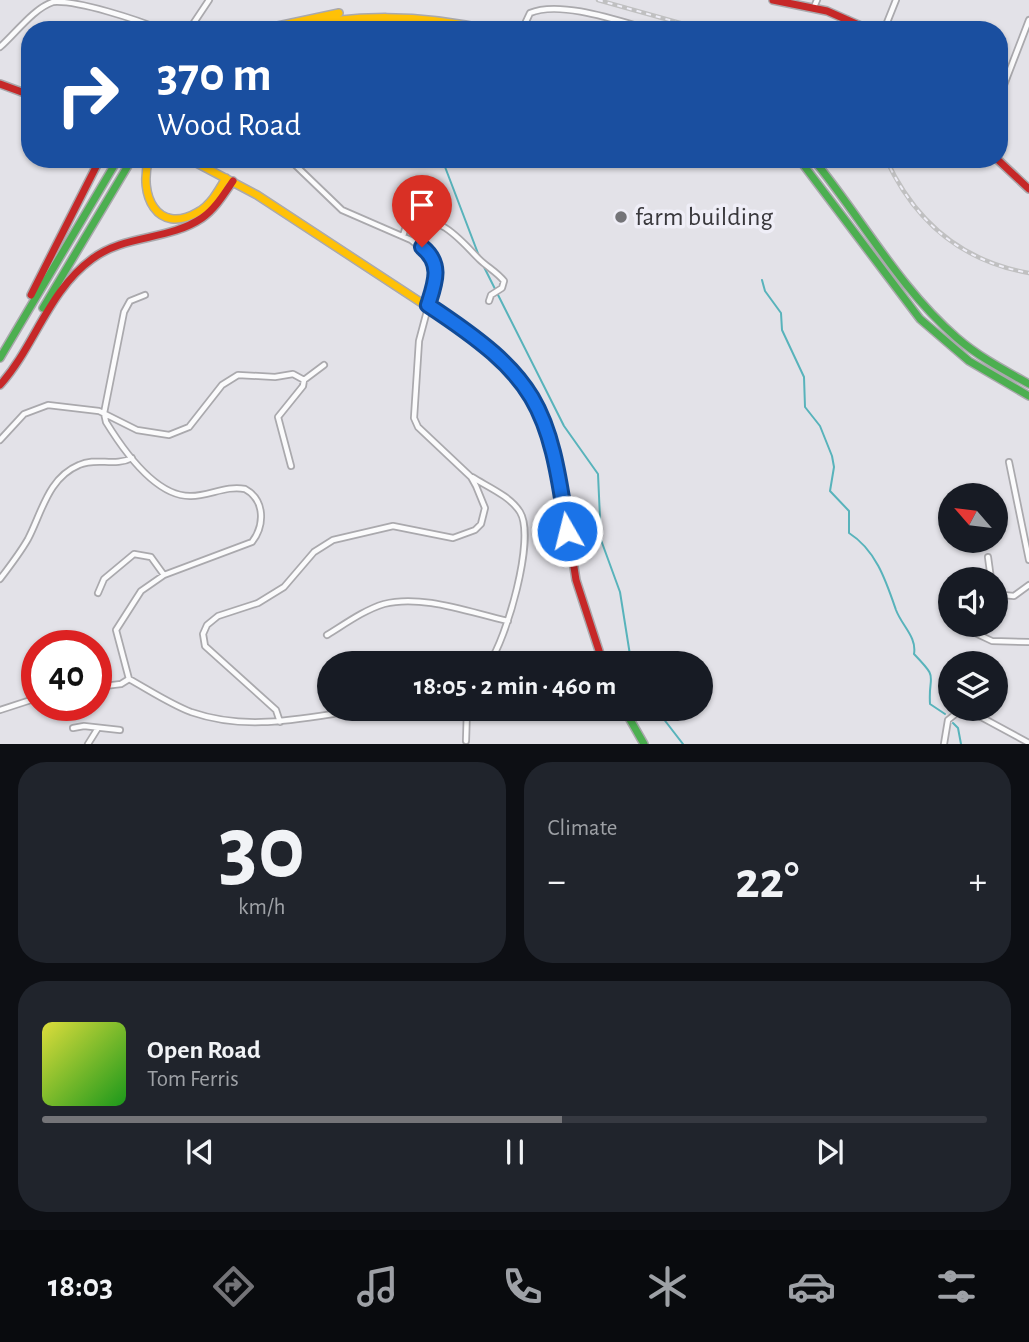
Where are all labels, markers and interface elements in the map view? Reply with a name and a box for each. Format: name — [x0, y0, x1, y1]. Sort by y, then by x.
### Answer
icon: right — [42, 49, 133, 140]
text: 370 m — [157, 51, 272, 100]
text: Wood Road — [157, 109, 301, 141]
pin — [392, 175, 452, 247]
icon: arrive — [403, 186, 441, 224]
place label: farm building — [635, 204, 773, 230]
marker: farm building — [613, 209, 629, 225]
north arrow — [938, 483, 1008, 553]
map controls — [938, 483, 1008, 721]
position arrow — [530, 494, 604, 568]
button: sound — [938, 567, 1008, 637]
speed limit sign: 40 — [21, 630, 112, 721]
button: layers — [938, 651, 1008, 721]
text: 18:05 · 2 min · 460 m — [414, 673, 616, 699]
text: 30 — [218, 803, 305, 894]
text: Climate — [548, 817, 617, 840]
text: 22° — [735, 855, 799, 907]
text: − — [548, 863, 566, 901]
text: + — [969, 863, 987, 901]
text: km/h — [238, 896, 285, 919]
text: Open Road — [147, 1037, 261, 1063]
text: Tom Ferris — [147, 1068, 239, 1091]
icon: previous — [181, 1133, 219, 1171]
icon: pause — [496, 1133, 534, 1171]
icon: next — [811, 1133, 849, 1171]
icon: directions — [209, 1262, 258, 1311]
icon: music — [353, 1262, 402, 1311]
icon: phone — [498, 1262, 547, 1311]
icon: climate — [643, 1262, 692, 1311]
icon: car — [787, 1262, 836, 1311]
icon: filters — [932, 1262, 981, 1311]
text: 18:03 — [48, 1270, 113, 1302]

